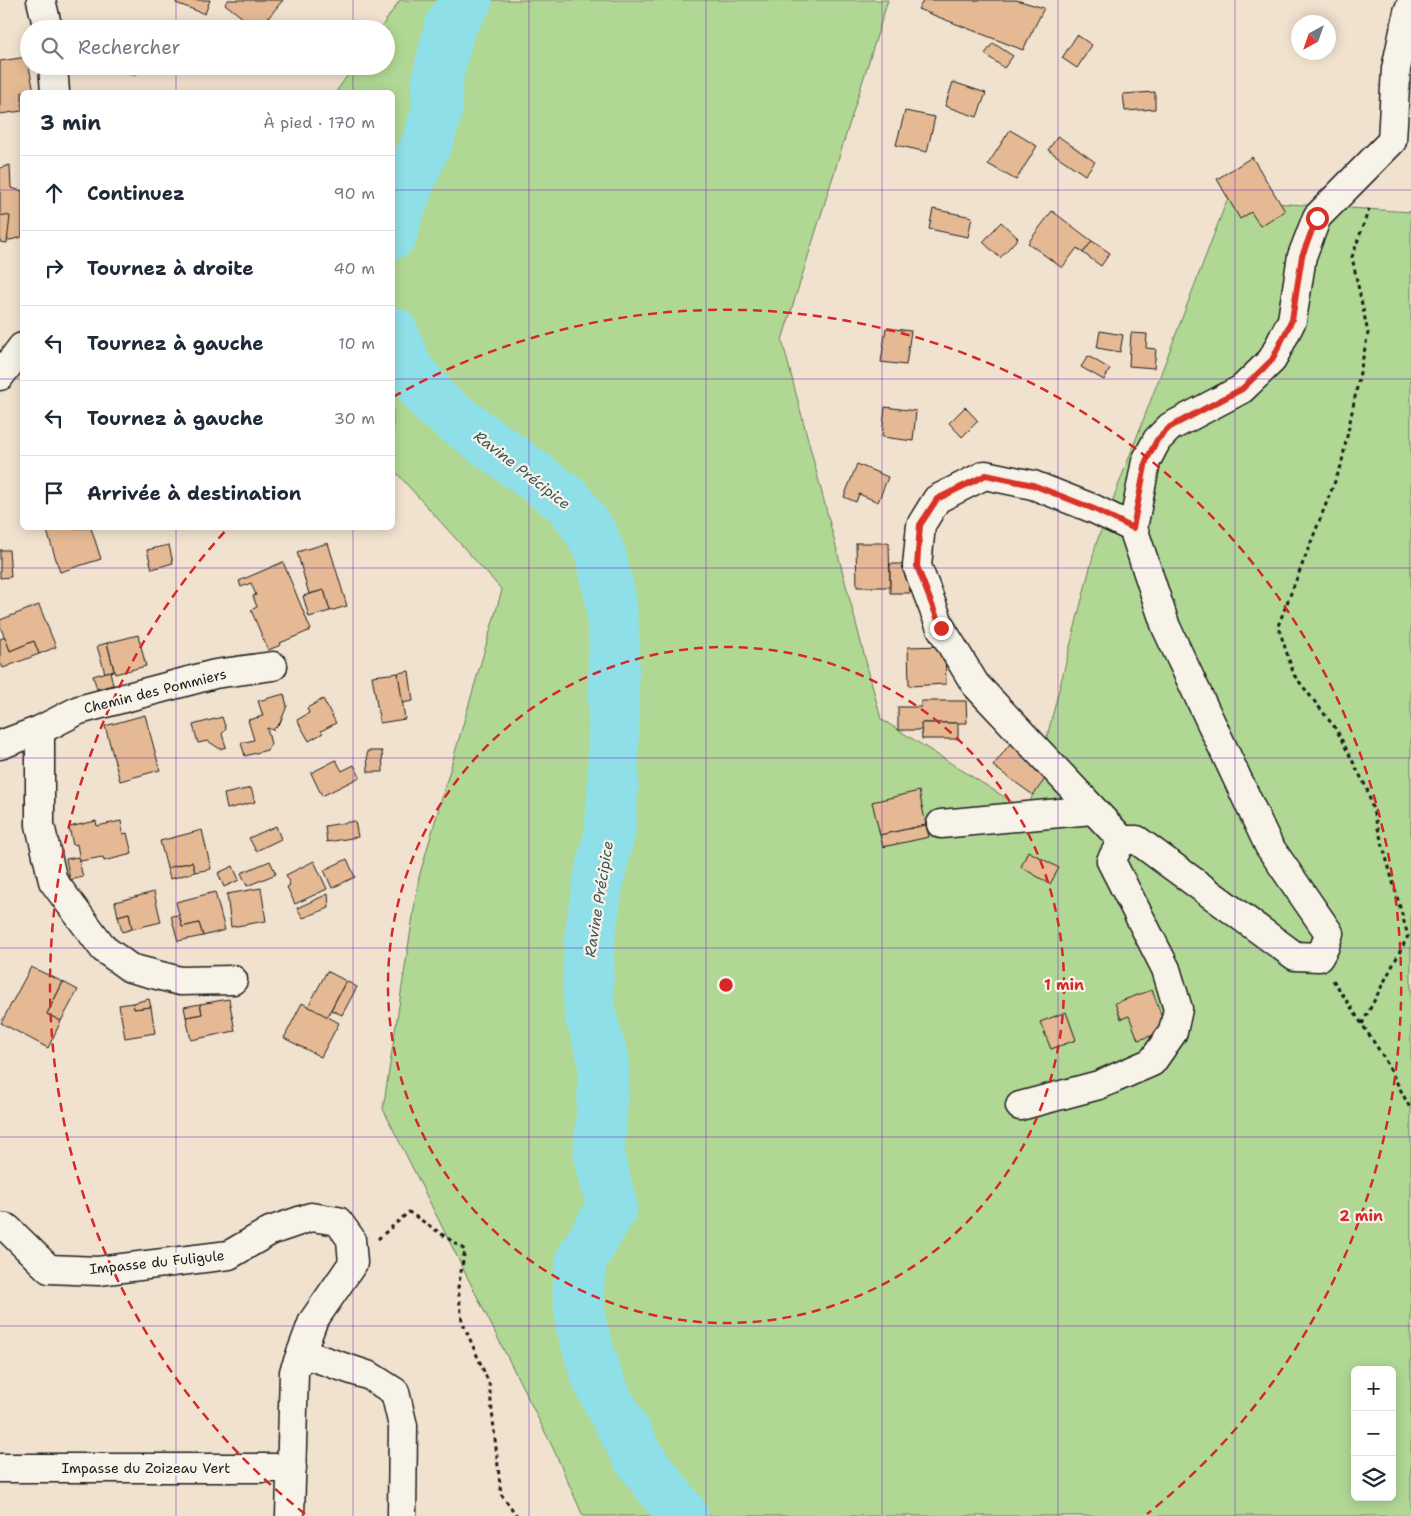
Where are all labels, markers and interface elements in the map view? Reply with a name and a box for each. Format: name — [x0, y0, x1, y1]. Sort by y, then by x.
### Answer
north arrow — [1291, 15, 1336, 60]
search box — [20, 20, 395, 75]
icon: search — [38, 34, 66, 62]
text: Rechercher — [78, 35, 181, 60]
text: 3 min — [40, 109, 101, 137]
text: À pied · 170 m — [263, 112, 375, 133]
icon: ahead — [40, 179, 68, 207]
text: Continuez — [87, 181, 185, 206]
text: 90 m — [334, 183, 375, 204]
route start — [1306, 207, 1329, 230]
icon: right — [40, 254, 68, 282]
text: Tournez à droite — [87, 256, 254, 281]
text: 40 m — [333, 258, 375, 279]
icon: left — [40, 329, 68, 357]
text: Tournez à gauche — [87, 331, 264, 356]
text: 10 m — [338, 333, 375, 354]
icon: left — [40, 404, 68, 432]
text: Tournez à gauche — [87, 406, 264, 431]
text: 30 m — [334, 408, 375, 429]
water label: Ravine Précipice — [470, 426, 574, 514]
icon: arrive — [40, 479, 68, 507]
text: Arrivée à destination — [87, 481, 301, 506]
route end — [930, 617, 953, 640]
street label: Chemin des Pommiers — [82, 665, 228, 717]
water label: Ravine Précipice — [580, 840, 618, 958]
text: 1 min — [1044, 975, 1084, 995]
centre of rings — [717, 976, 735, 994]
text: 2 min — [1339, 1206, 1383, 1226]
street label: Impasse du Fuligule — [89, 1246, 225, 1278]
map controls — [1351, 1366, 1396, 1501]
button: + — [1351, 1366, 1396, 1411]
button: − — [1351, 1411, 1396, 1456]
button: layers — [1351, 1456, 1396, 1501]
street label: Impasse du Zoizeau Vert — [62, 1459, 230, 1477]

